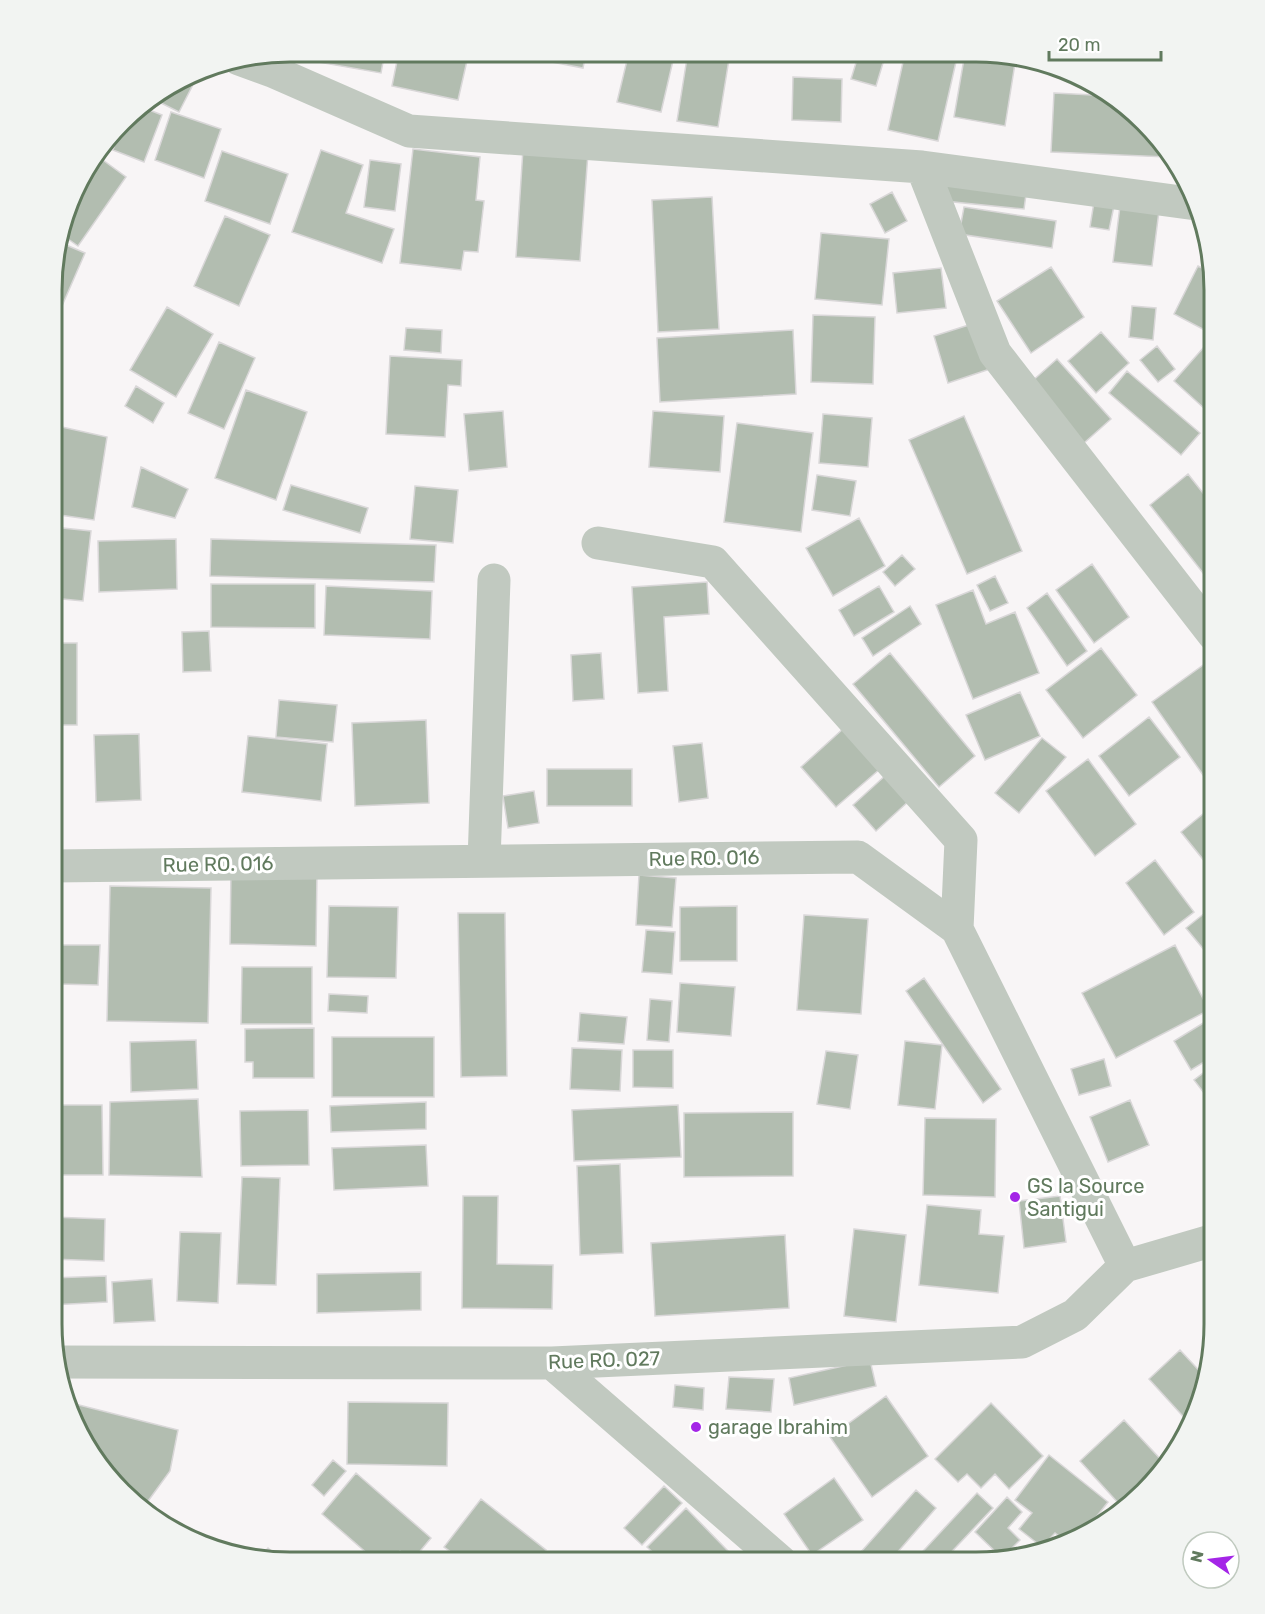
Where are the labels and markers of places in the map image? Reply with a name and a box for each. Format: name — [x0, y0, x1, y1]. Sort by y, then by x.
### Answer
place label: GS la Source Santigui — [1027, 1174, 1144, 1221]
marker: GS la Source Santigui — [1008, 1190, 1022, 1204]
place label: garage Ibrahim — [708, 1415, 848, 1439]
marker: garage Ibrahim — [689, 1420, 703, 1434]

